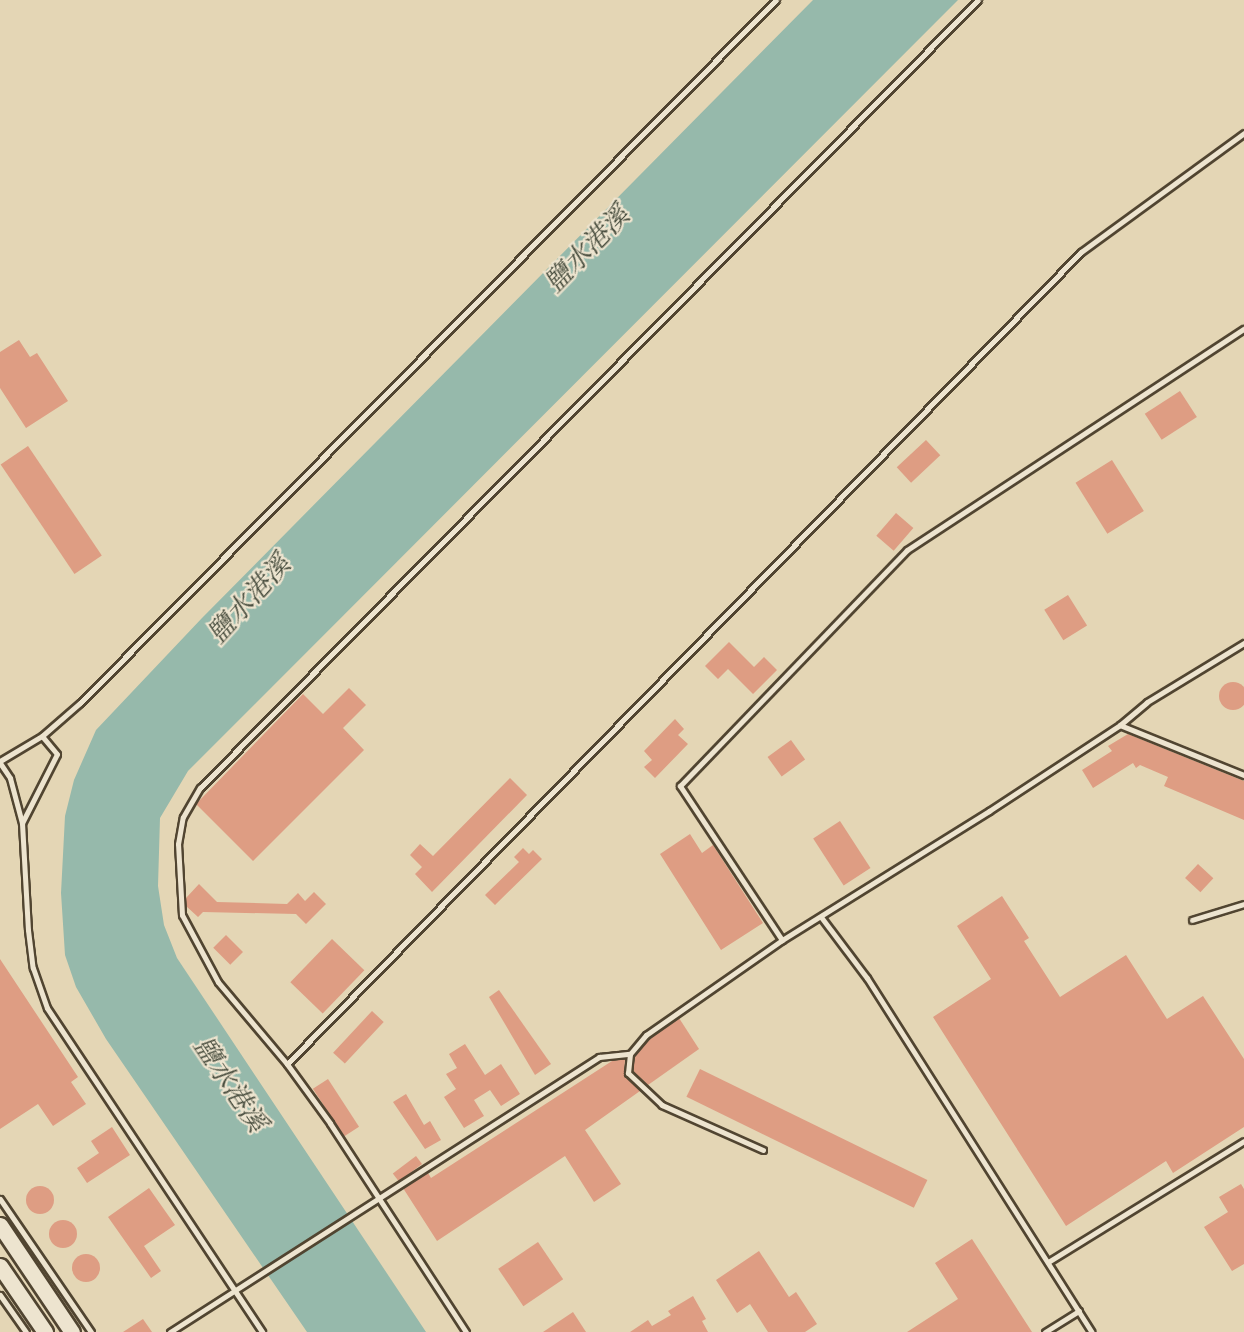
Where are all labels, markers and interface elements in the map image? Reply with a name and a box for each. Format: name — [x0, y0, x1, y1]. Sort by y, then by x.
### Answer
water label: 鹽水港溪 — [539, 200, 637, 300]
water label: 鹽水港溪 — [202, 549, 298, 651]
water label: 鹽水港溪 — [185, 1031, 273, 1139]

